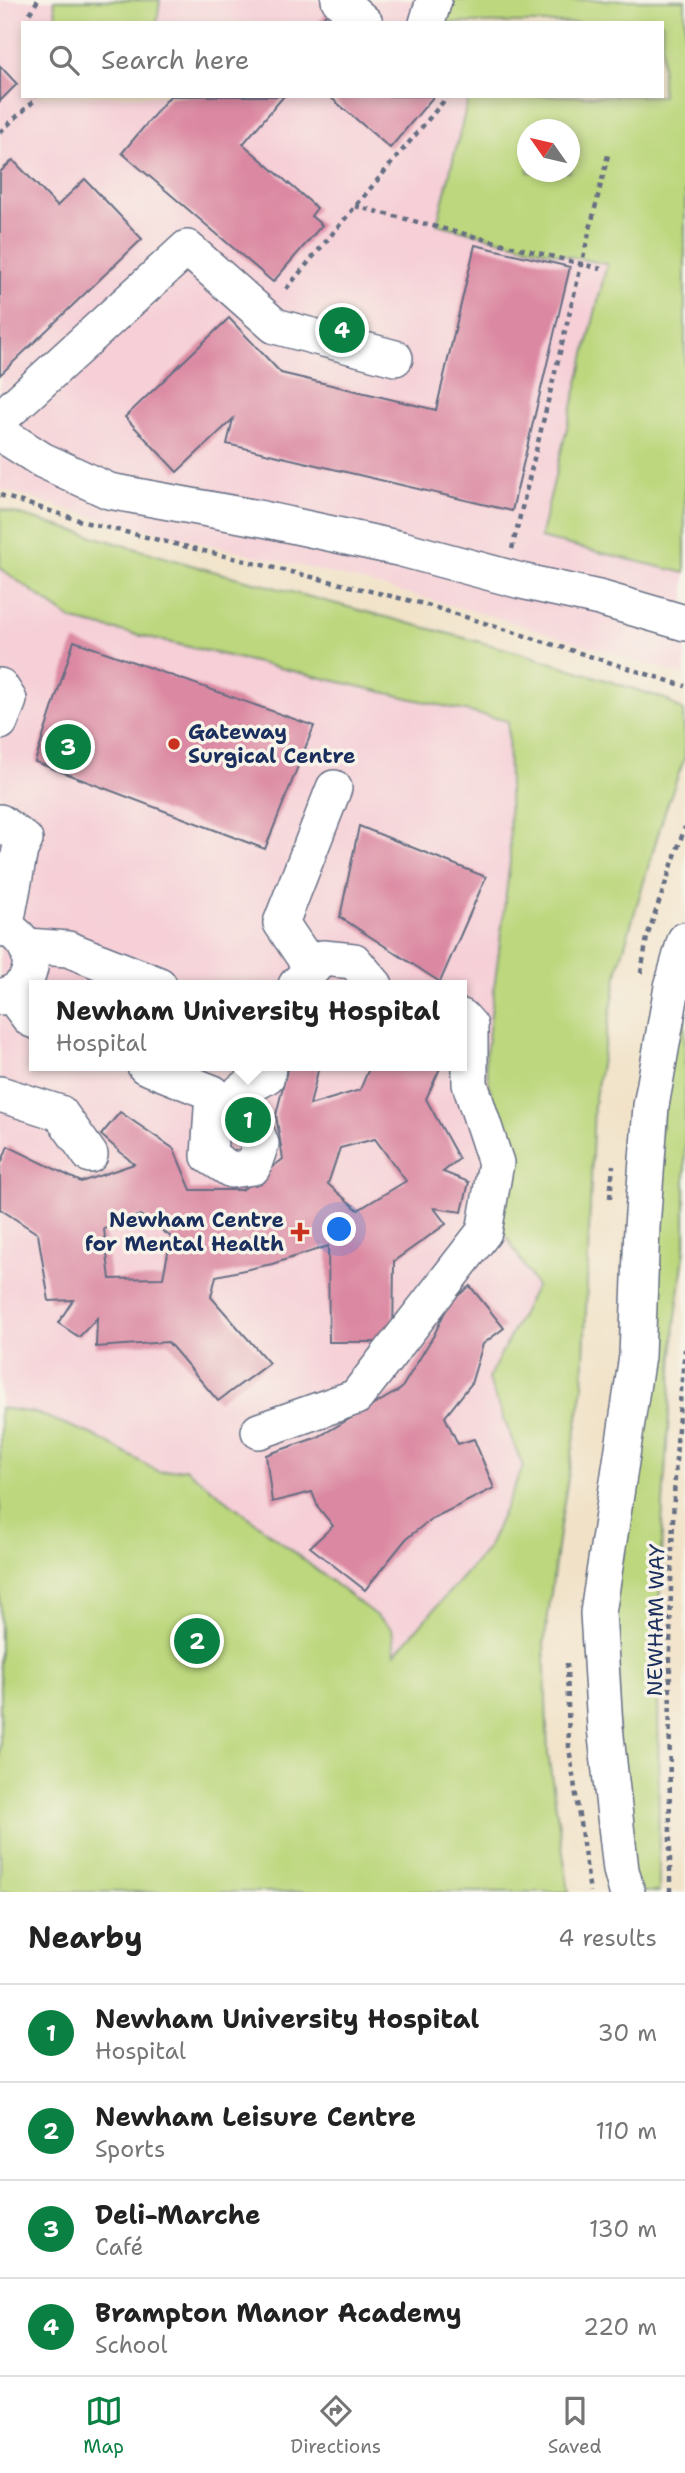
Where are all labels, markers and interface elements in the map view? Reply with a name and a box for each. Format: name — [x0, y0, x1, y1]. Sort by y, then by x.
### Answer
search box — [21, 21, 664, 98]
icon: search — [45, 41, 83, 79]
text: Search here — [101, 42, 250, 77]
north arrow — [517, 119, 580, 182]
pin: 4 — [319, 304, 365, 356]
place label: Gateway Surgical Centre — [188, 718, 356, 770]
pin: 3 — [45, 721, 91, 773]
marker: Gateway Surgical Centre — [166, 736, 182, 752]
popup — [29, 980, 467, 1071]
text: Newham University Hospital — [56, 993, 440, 1028]
text: Hospital — [56, 1028, 147, 1058]
pin: 1 — [225, 1094, 271, 1146]
place label: Newham Centre for Mental Health — [85, 1206, 284, 1258]
your location — [322, 1212, 356, 1246]
marker: Newham Centre for Mental Health — [290, 1222, 310, 1242]
street label: NEWHAM WAY — [641, 1543, 671, 1697]
pin: 2 — [174, 1615, 220, 1667]
text: Nearby — [28, 1917, 143, 1958]
text: 4 results — [558, 1923, 657, 1953]
text: Newham University Hospital — [95, 2001, 479, 2036]
text: 1 — [46, 2018, 56, 2048]
text: 30 m — [598, 2018, 657, 2048]
text: Hospital — [95, 2036, 186, 2066]
text: Newham Leisure Centre — [95, 2099, 416, 2134]
text: 2 — [43, 2116, 59, 2146]
text: 110 m — [595, 2116, 657, 2146]
text: Sports — [95, 2134, 166, 2164]
text: Deli-Marche — [95, 2197, 261, 2232]
text: 3 — [43, 2214, 59, 2244]
text: 130 m — [589, 2214, 657, 2244]
text: Café — [95, 2232, 143, 2262]
text: Brampton Manor Academy — [95, 2295, 462, 2330]
text: 4 — [43, 2312, 59, 2342]
text: 220 m — [583, 2312, 657, 2342]
text: School — [95, 2330, 167, 2360]
tab: Map — [83, 2392, 124, 2459]
tab: Directions — [291, 2392, 381, 2459]
tab: Saved — [548, 2392, 602, 2459]

